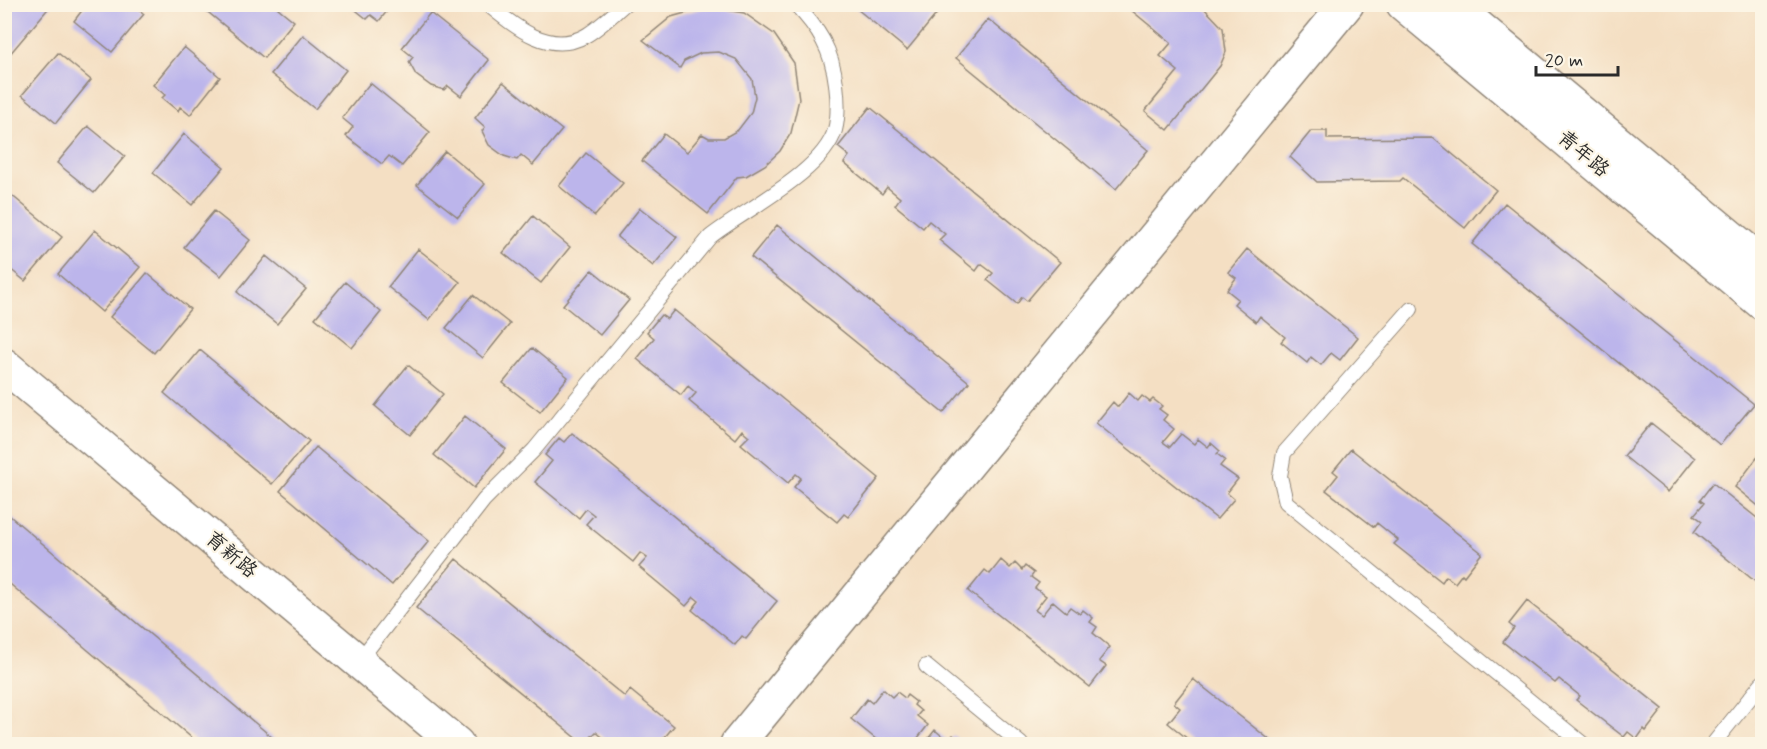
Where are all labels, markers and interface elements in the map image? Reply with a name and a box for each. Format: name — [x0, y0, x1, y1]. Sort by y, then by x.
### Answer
scale bar — [1536, 39, 1618, 77]
text: 20 m — [1545, 49, 1583, 73]
street label: 青年路 — [1551, 124, 1615, 184]
street label: 育新路 — [199, 525, 263, 585]

